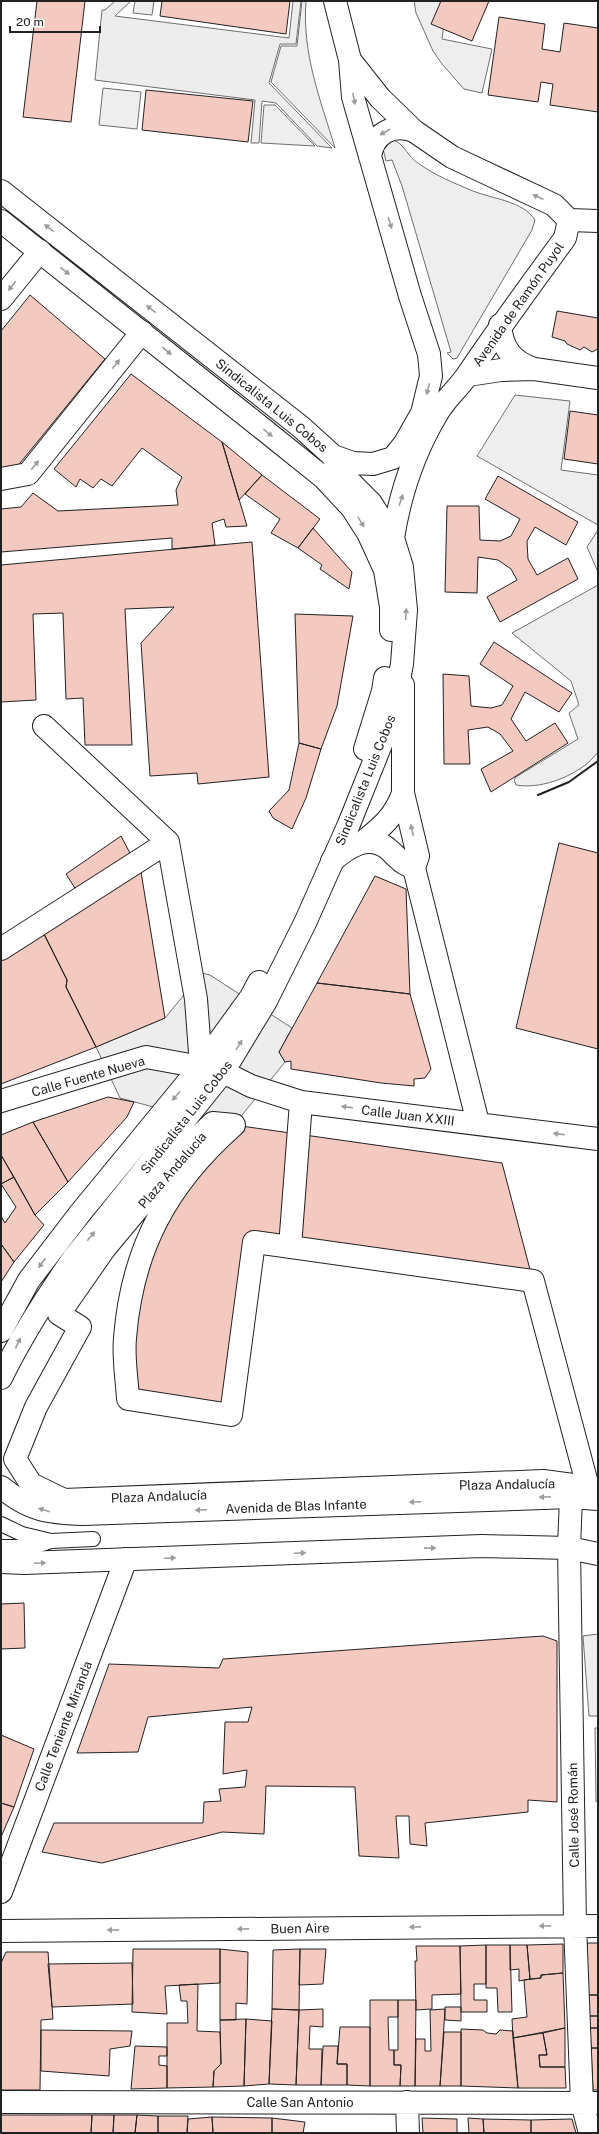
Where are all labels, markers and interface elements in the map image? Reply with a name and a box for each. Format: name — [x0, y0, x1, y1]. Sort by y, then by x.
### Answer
scale bar — [10, 8, 100, 34]
text: 20 m — [16, 15, 44, 29]
one-way arrow — [351, 92, 357, 105]
one-way arrow — [379, 129, 391, 136]
one-way arrow — [532, 194, 543, 200]
one-way arrow — [387, 218, 393, 230]
one-way arrow — [43, 224, 54, 233]
street label: Avenida de Ramón Puyol — [470, 239, 567, 369]
one-way arrow — [59, 267, 70, 275]
one-way arrow — [7, 281, 16, 292]
one-way arrow — [145, 305, 156, 313]
one-way arrow — [162, 347, 172, 356]
street label: Sindicalista Luis Cobos — [213, 356, 331, 455]
one-way arrow — [112, 358, 121, 369]
one-way arrow — [424, 383, 430, 395]
one-way arrow — [263, 428, 274, 437]
one-way arrow — [31, 460, 40, 471]
one-way arrow — [398, 493, 404, 505]
one-way arrow — [358, 517, 365, 528]
one-way arrow — [402, 608, 409, 620]
street label: Sindicalista Luis Cobos — [332, 713, 399, 848]
one-way arrow — [408, 824, 414, 837]
one-way arrow — [235, 1040, 243, 1050]
street label: Calle Fuente Nueva — [30, 1053, 146, 1100]
street label: Sindicalista Luis Cobos — [138, 1058, 235, 1177]
one-way arrow — [172, 1090, 181, 1101]
street label: Calle Juan XXIII — [360, 1102, 455, 1129]
one-way arrow — [341, 1104, 353, 1111]
street label: Plaza Andalucía — [135, 1129, 210, 1212]
one-way arrow — [553, 1131, 565, 1137]
one-way arrow — [87, 1231, 96, 1242]
one-way arrow — [38, 1257, 46, 1268]
one-way arrow — [15, 1338, 21, 1349]
street label: Plaza Andalucía — [459, 1476, 555, 1493]
street label: Plaza Andalucía — [111, 1487, 207, 1506]
one-way arrow — [539, 1494, 551, 1501]
street label: Avenida de Blas Infante — [225, 1497, 367, 1516]
one-way arrow — [408, 1499, 421, 1505]
one-way arrow — [195, 1506, 207, 1513]
one-way arrow — [38, 1507, 50, 1513]
one-way arrow — [424, 1545, 436, 1552]
one-way arrow — [294, 1550, 307, 1556]
one-way arrow — [164, 1555, 177, 1561]
one-way arrow — [34, 1559, 46, 1566]
street label: Calle Teniente Miranda — [32, 1659, 95, 1793]
street label: Calle José Román — [565, 1762, 582, 1868]
street label: Buen Aire — [270, 1920, 330, 1937]
one-way arrow — [538, 1923, 551, 1929]
one-way arrow — [408, 1924, 421, 1930]
one-way arrow — [236, 1926, 249, 1932]
one-way arrow — [106, 1927, 119, 1933]
street label: Calle San Antonio — [246, 2095, 354, 2110]

